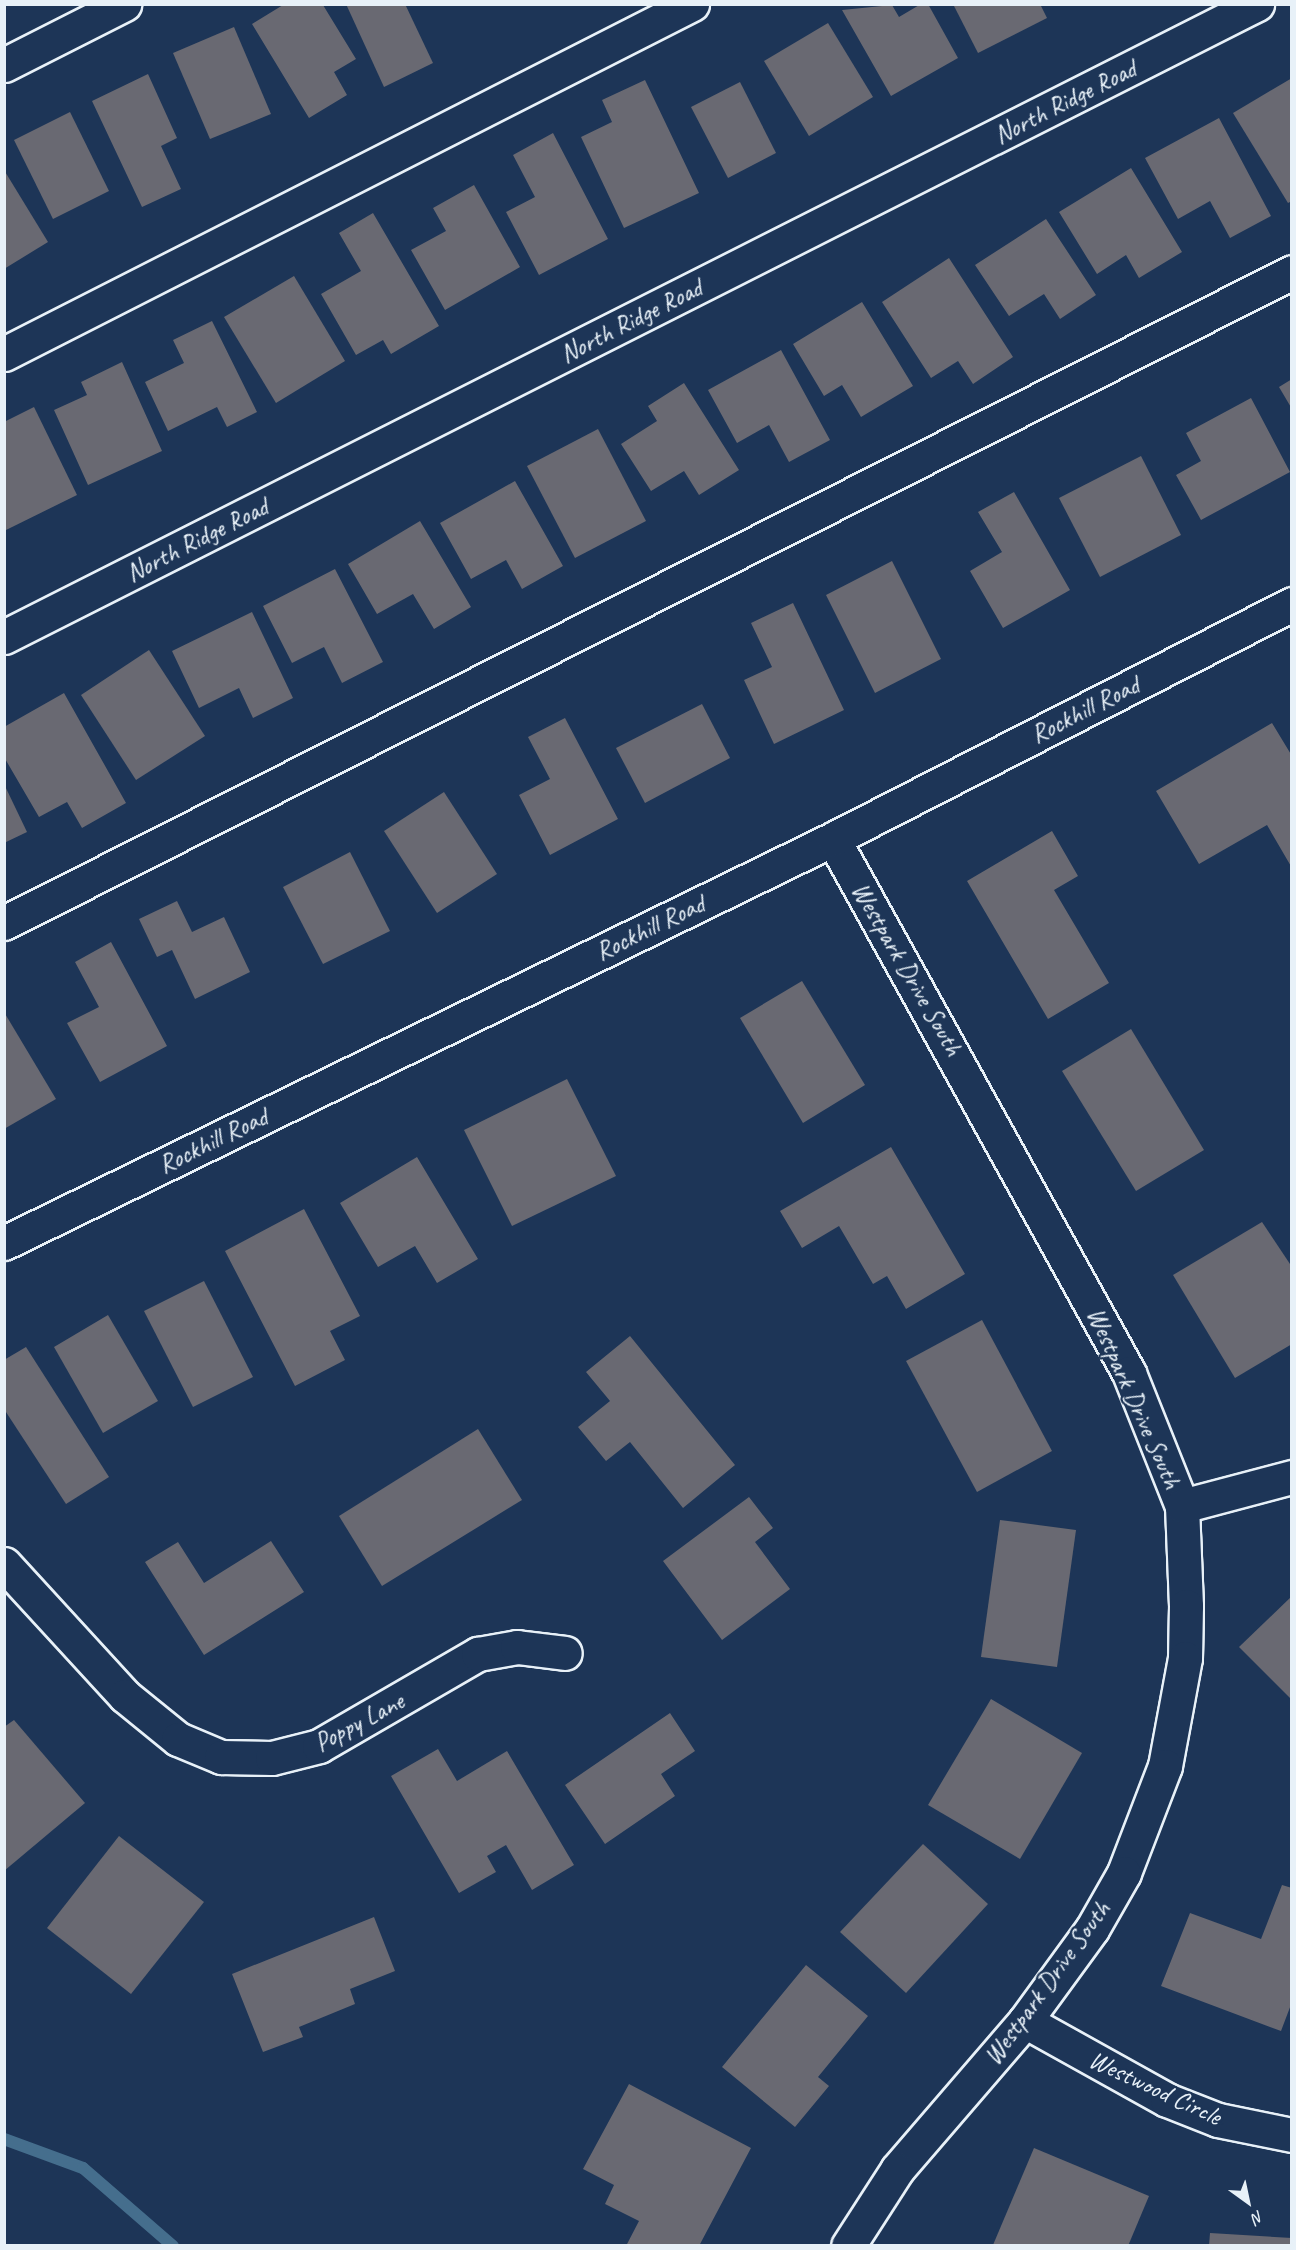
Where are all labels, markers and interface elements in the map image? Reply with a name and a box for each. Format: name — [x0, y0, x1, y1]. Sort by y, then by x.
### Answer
street label: North Ridge Road — [988, 52, 1142, 152]
street label: North Ridge Road — [554, 271, 708, 371]
street label: North Ridge Road — [120, 490, 274, 590]
street label: Rockhill Road — [1026, 670, 1144, 750]
street label: Westpark Drive South — [845, 877, 969, 1061]
street label: Rockhill Road — [591, 888, 709, 968]
street label: Rockhill Road — [154, 1101, 272, 1181]
street label: Westpark Drive South — [1080, 1303, 1188, 1493]
street label: Poppy Lane — [308, 1685, 410, 1759]
street label: Westpark Drive South — [977, 1895, 1117, 2071]
street label: Westwood Circle — [1084, 2044, 1226, 2132]
north arrow — [1218, 2172, 1278, 2232]
text: N — [1248, 2206, 1267, 2228]

